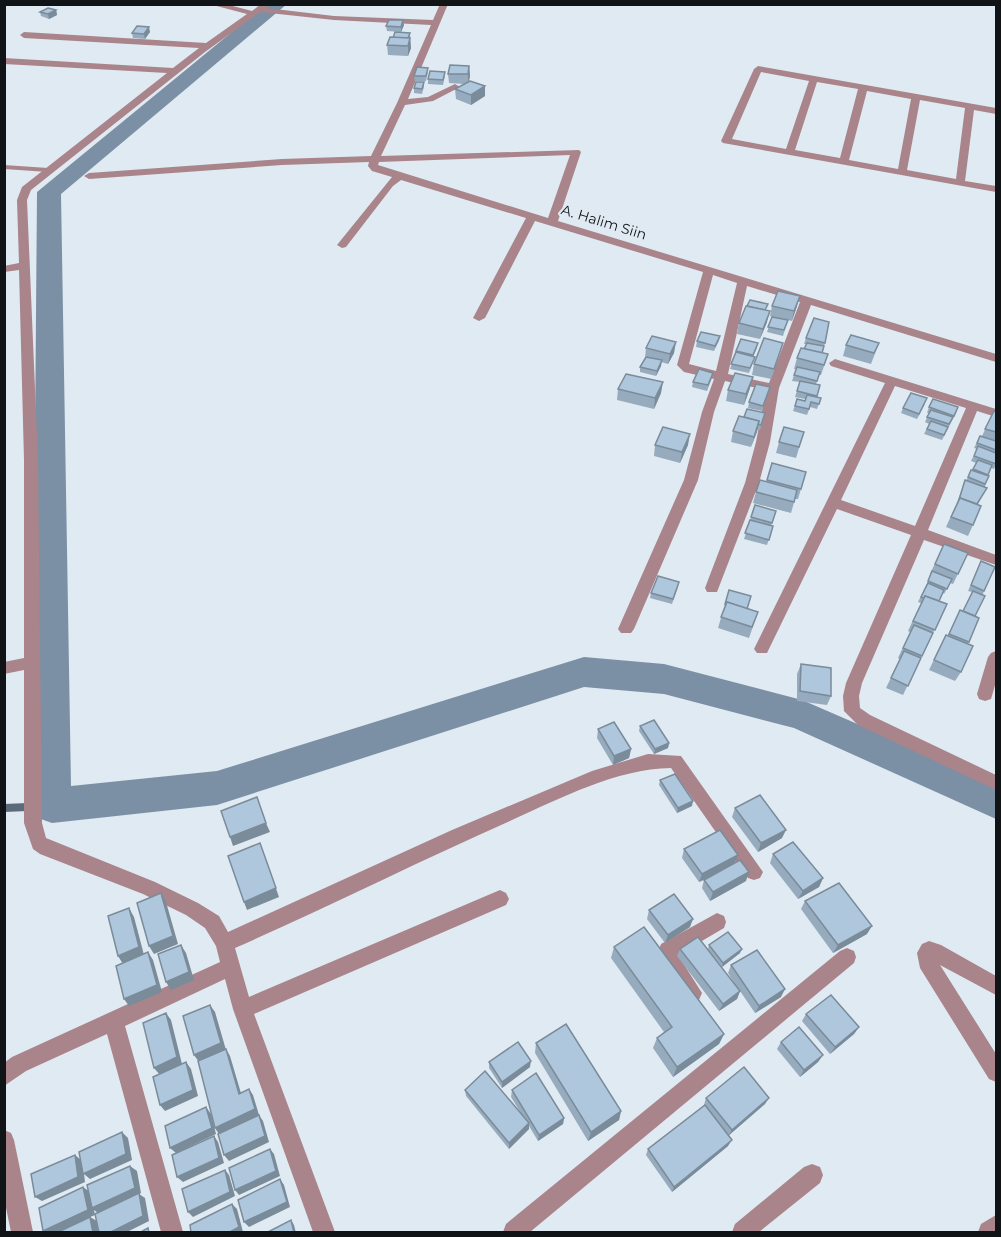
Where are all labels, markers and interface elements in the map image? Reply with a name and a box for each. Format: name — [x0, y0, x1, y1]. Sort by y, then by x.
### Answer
street label: A. Halim Siin — [559, 200, 649, 244]

